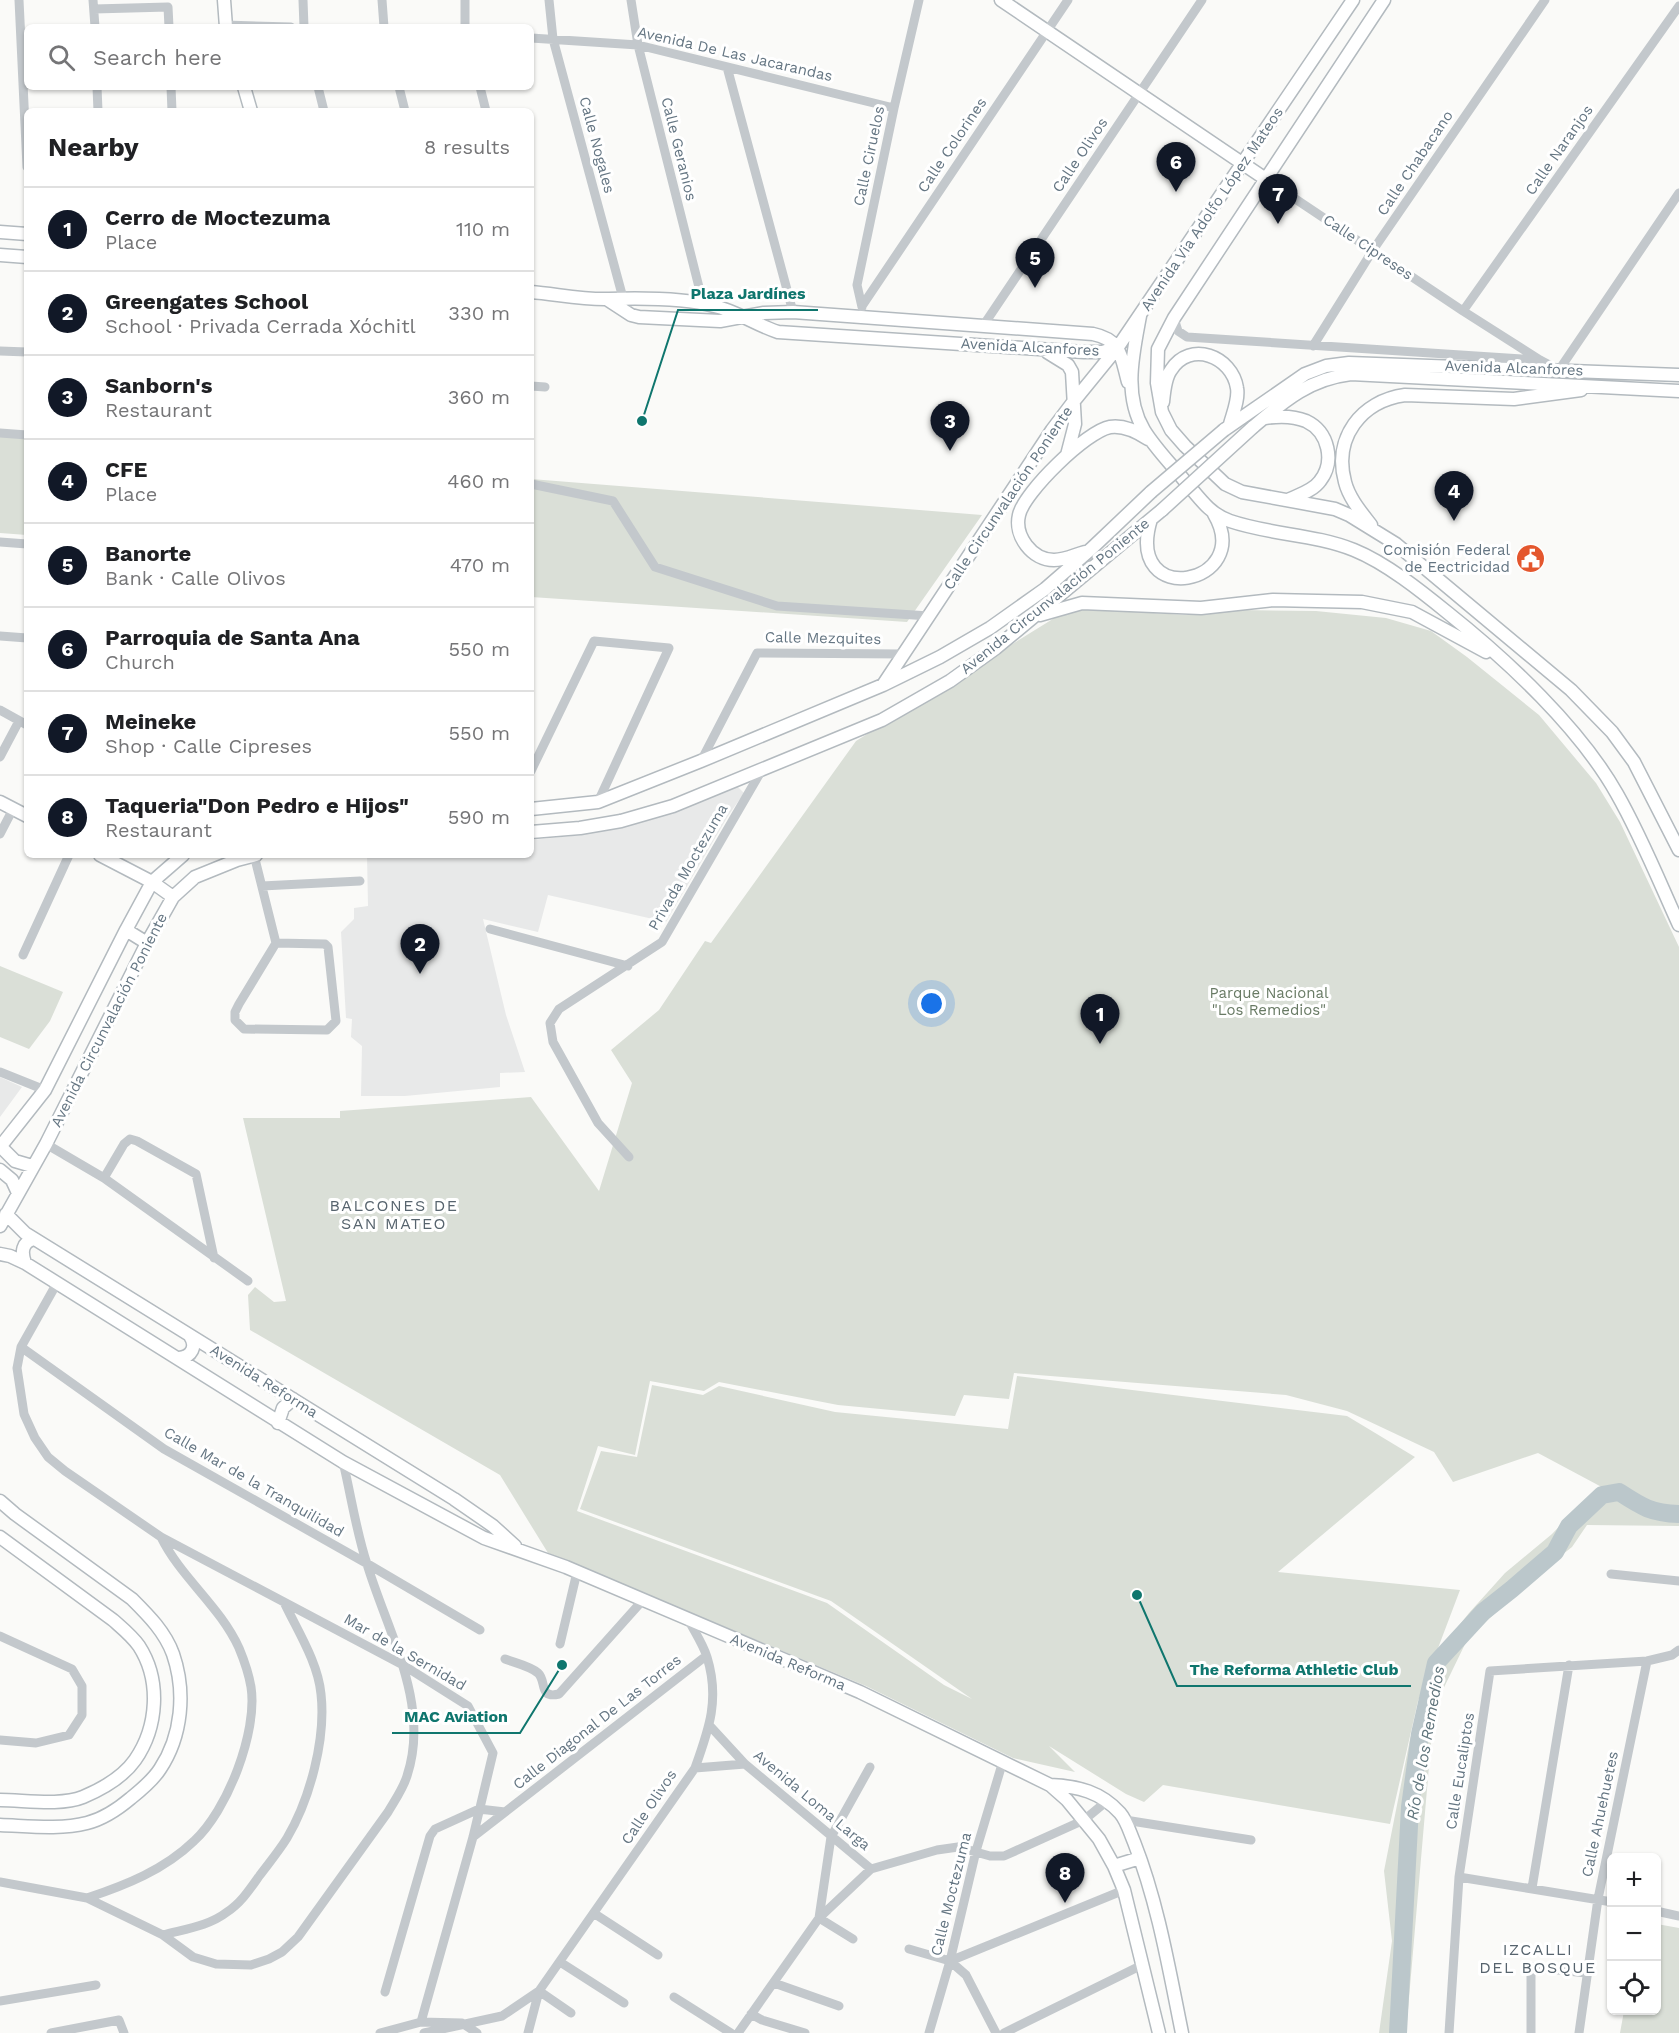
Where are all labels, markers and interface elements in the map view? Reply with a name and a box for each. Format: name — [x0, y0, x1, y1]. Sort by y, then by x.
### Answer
street label: Avenida De Las Jacarandas — [636, 23, 834, 85]
search box — [24, 24, 534, 90]
icon: search — [45, 41, 78, 74]
text: Search here — [93, 45, 222, 70]
street label: Calle Colorines — [914, 94, 990, 196]
street label: Calle Nogales — [575, 95, 619, 195]
street label: Calle Geranios — [657, 95, 701, 203]
street label: Calle Naranjos — [1521, 101, 1597, 198]
street label: Calle Ciruelos — [850, 104, 888, 208]
street label: Avenida Via Adolfo López Mateos — [1137, 104, 1287, 314]
street label: Calle Chabacano — [1373, 107, 1457, 219]
street label: Calle Olivos — [1048, 114, 1112, 196]
text: Nearby — [48, 132, 139, 162]
text: 8 results — [424, 135, 510, 159]
pin: 6 — [1156, 142, 1196, 192]
pin: 7 — [1258, 174, 1298, 224]
text: Cerro de Moctezuma — [105, 205, 330, 230]
street label: Calle Cipreses — [1320, 210, 1416, 284]
text: 1 — [63, 217, 72, 241]
text: 110 m — [456, 217, 510, 241]
text: Place — [105, 230, 157, 254]
pin: 5 — [1016, 238, 1054, 288]
callout: Plaza Jardínes — [678, 276, 818, 310]
text: Plaza Jardínes — [690, 284, 806, 303]
text: Greengates School — [105, 289, 308, 314]
text: 2 — [62, 301, 73, 325]
text: 330 m — [448, 301, 510, 325]
text: School · Privada Cerrada Xóchitl — [105, 314, 416, 338]
street label: Avenida Alcanfores — [960, 334, 1100, 360]
street label: Avenida Alcanfores — [1444, 357, 1584, 379]
text: Sanborn's — [105, 373, 212, 398]
text: 3 — [62, 385, 73, 409]
text: 360 m — [448, 385, 510, 409]
text: Restaurant — [105, 398, 212, 422]
pin: 3 — [930, 402, 970, 451]
street label: Calle Circunvalación Poniente — [940, 403, 1076, 593]
text: CFE — [105, 457, 147, 482]
text: 4 — [61, 469, 74, 493]
text: 460 m — [447, 469, 510, 493]
pin: 4 — [1434, 472, 1474, 521]
text: Place — [105, 482, 157, 506]
street label: Avenida Circunvalación Poniente — [957, 514, 1153, 678]
text: Banorte — [105, 541, 191, 566]
place label: Comisión Federal de Eectricidad — [1383, 541, 1510, 576]
public building icon: Comisión Federal de Eectricidad — [1515, 543, 1547, 575]
text: 5 — [62, 553, 73, 577]
text: 470 m — [450, 553, 510, 577]
text: Bank · Calle Olivos — [105, 566, 286, 590]
text: Parroquia de Santa Ana — [105, 625, 360, 650]
street label: Calle Mezquites — [765, 628, 881, 648]
text: 6 — [61, 637, 74, 661]
text: 550 m — [448, 637, 510, 661]
text: Church — [105, 650, 175, 674]
text: Meineke — [105, 709, 196, 734]
text: 7 — [61, 721, 74, 745]
text: 550 m — [448, 721, 510, 745]
text: Shop · Calle Cipreses — [105, 734, 312, 758]
text: Taqueria"Don Pedro e Hijos" — [105, 793, 409, 818]
street label: Privada Moctezuma — [644, 800, 732, 933]
text: 8 — [61, 805, 74, 829]
text: 590 m — [448, 805, 510, 829]
text: Restaurant — [105, 818, 212, 842]
street label: Avenida Circunvalación Poniente — [47, 910, 171, 1130]
pin: 2 — [400, 924, 440, 974]
park label: Parque Nacional "Los Remedios" — [1209, 984, 1329, 1019]
your location — [917, 989, 946, 1018]
pin: 1 — [1080, 994, 1120, 1044]
district label: BALCONES DE SAN MATEO — [330, 1196, 458, 1233]
street label: Avenida Reforma — [207, 1341, 322, 1422]
street label: Calle Mar de la Tranquilidad — [161, 1423, 347, 1541]
street label: Mar de la Sernidad — [341, 1610, 469, 1694]
street label: Avenida Reforma — [728, 1630, 849, 1695]
street label: Calle Diagonal De Las Torres — [509, 1651, 685, 1793]
callout: The Reforma Athletic Club — [1177, 1652, 1411, 1686]
text: The Reforma Athletic Club — [1190, 1660, 1398, 1679]
water label: Río de los Remedios — [1403, 1665, 1448, 1822]
callout: MAC Aviation — [392, 1699, 520, 1733]
text: MAC Aviation — [404, 1707, 508, 1726]
street label: Calle Eucaliptos — [1442, 1711, 1478, 1831]
street label: Avenida Loma Larga — [750, 1746, 874, 1854]
street label: Calle Ahuehuetes — [1578, 1749, 1622, 1878]
street label: Calle Olivos — [617, 1766, 681, 1848]
street label: Calle Moctezuma — [927, 1830, 975, 1958]
map controls — [1607, 1853, 1661, 2015]
button: + — [1607, 1853, 1661, 1907]
pin: 8 — [1046, 1854, 1084, 1903]
button: − — [1607, 1907, 1661, 1961]
district label: IZCALLI DEL BOSQUE — [1479, 1940, 1597, 1977]
button: locate — [1607, 1961, 1661, 2015]

